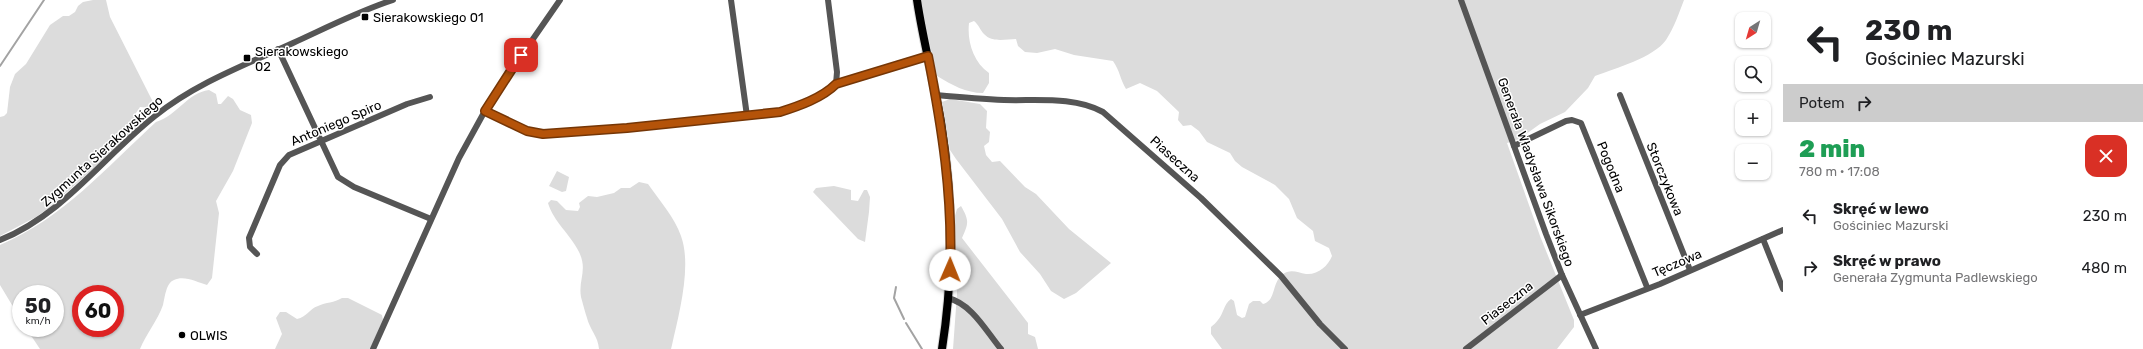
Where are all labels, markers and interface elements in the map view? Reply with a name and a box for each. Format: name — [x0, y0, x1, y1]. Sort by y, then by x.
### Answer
place label: Sierakowskiego 01 — [373, 10, 483, 26]
marker: Sierakowskiego 01 — [360, 12, 370, 22]
north arrow — [1735, 12, 1771, 48]
map controls — [1735, 12, 1771, 180]
text: 230 m — [1865, 14, 1952, 47]
icon: left — [1799, 16, 1851, 68]
pin — [504, 38, 538, 72]
place label: Sierakowskiego 02 — [255, 44, 348, 74]
icon: arrive — [510, 44, 532, 66]
text: Gościniec Mazurski — [1865, 48, 2025, 70]
marker: Sierakowskiego 02 — [242, 53, 252, 63]
button: search — [1735, 56, 1771, 92]
street label: Generała Władysława Sikorskiego — [1494, 76, 1577, 269]
street label: Zygmunta Sierakowskiego — [38, 92, 166, 210]
icon: right — [1853, 92, 1875, 114]
text: Potem — [1799, 94, 1845, 112]
street label: Antoniego Spiro — [288, 97, 384, 150]
button: + — [1735, 100, 1771, 136]
street label: Piaseczna — [1147, 133, 1203, 185]
text: 2 min — [1799, 135, 1865, 163]
button: close — [2085, 135, 2127, 177]
street label: Pogodna — [1593, 139, 1628, 195]
street label: Storczykowa — [1644, 140, 1686, 218]
button: − — [1735, 144, 1771, 180]
text: 780 m · 17:08 — [1799, 164, 1880, 179]
text: Skręć w lewo — [1833, 200, 1929, 218]
icon: left — [1799, 205, 1821, 227]
text: 230 m — [2083, 207, 2127, 225]
text: Gościniec Mazurski — [1833, 218, 1948, 233]
street label: Tęczowa — [1650, 246, 1704, 280]
position arrow — [929, 249, 971, 291]
text: Skręć w prawo — [1833, 252, 1941, 270]
icon: right — [1799, 257, 1821, 279]
text: 480 m — [2082, 259, 2127, 277]
text: Generała Zygmunta Padlewskiego — [1833, 270, 2038, 285]
street label: Piaseczna — [1478, 278, 1536, 328]
speed limit sign: 60 — [72, 285, 124, 337]
text: 50 — [25, 294, 51, 318]
text: km/h — [26, 315, 50, 327]
place label: OLWIS — [190, 328, 228, 343]
marker: OLWIS — [177, 330, 187, 340]

